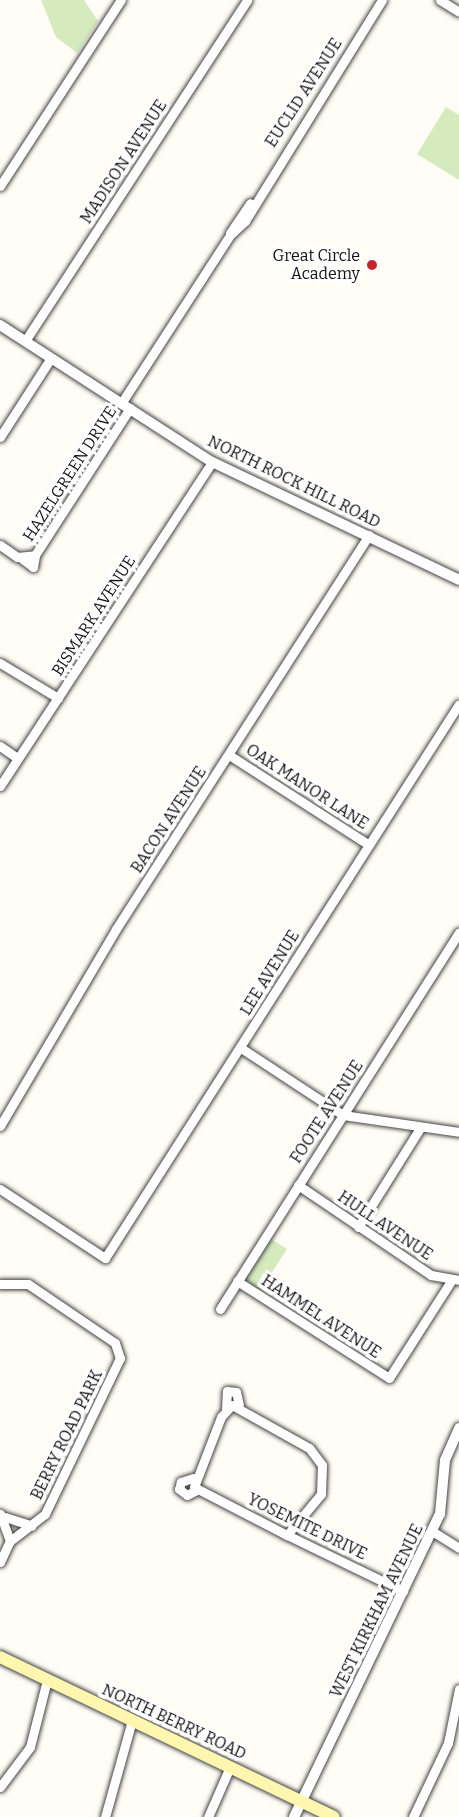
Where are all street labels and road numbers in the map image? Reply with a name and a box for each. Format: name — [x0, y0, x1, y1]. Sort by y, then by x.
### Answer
street label: EUCLID AVENUE — [262, 35, 346, 151]
street label: MADISON AVENUE — [77, 97, 171, 227]
street label: HAZELGREEN DRIVE — [19, 403, 121, 545]
street label: NORTH ROCK HILL ROAD — [204, 432, 384, 532]
street label: BISMARK AVENUE — [48, 552, 140, 680]
street label: OAK MANOR LANE — [242, 740, 372, 834]
street label: BACON AVENUE — [127, 763, 211, 877]
street label: LEE AVENUE — [236, 927, 304, 1019]
street label: FOOTE AVENUE — [287, 1057, 367, 1167]
street label: HULL AVENUE — [334, 1187, 436, 1265]
street label: HAMMEL AVENUE — [258, 1271, 384, 1363]
street label: BERRY ROAD PARK — [27, 1367, 107, 1503]
street label: YOSEMITE DRIVE — [244, 1490, 370, 1564]
street label: WEST KIRKHAM AVENUE — [327, 1521, 427, 1701]
street label: NORTH BERRY ROAD — [99, 1680, 249, 1764]

